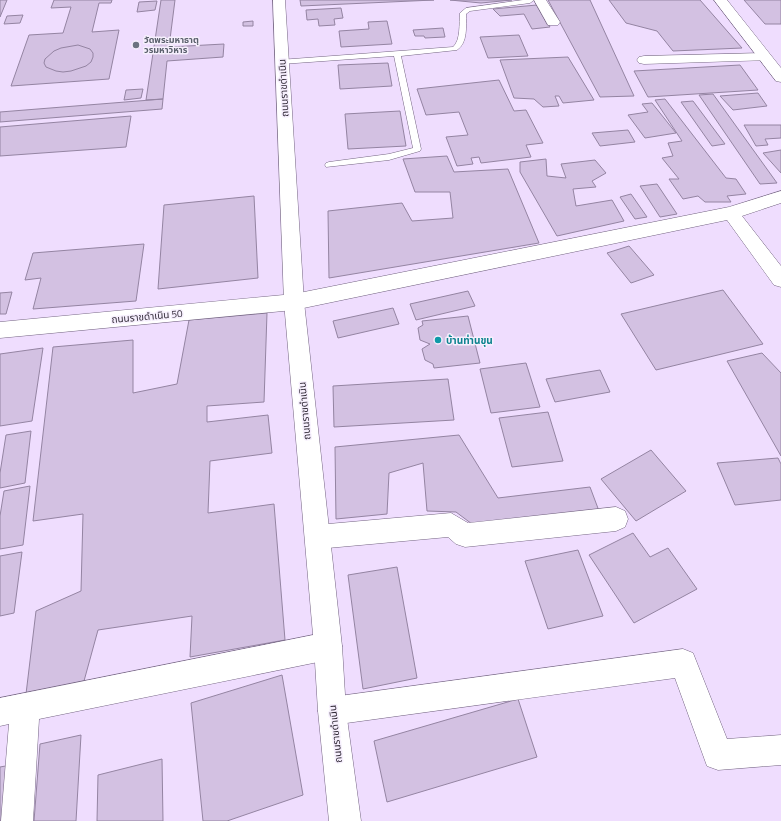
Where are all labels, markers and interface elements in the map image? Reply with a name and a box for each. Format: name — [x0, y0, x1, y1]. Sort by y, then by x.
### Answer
place label: วัดพระมหาธาตุ วรมหาวิหาร — [144, 33, 199, 56]
marker: วัดพระมหาธาตุ วรมหาวิหาร — [131, 40, 141, 50]
street label: ถนนราขดำเนิน — [274, 59, 293, 117]
street label: ถนนราขดำเนิน 50 — [111, 306, 184, 327]
place label: บ้านท่านขุน — [446, 333, 493, 348]
marker: บ้านท่านขุน — [433, 335, 443, 345]
street label: ถนนราขดำเนิน — [294, 381, 314, 441]
street label: ถนนราขดำเนิน — [325, 704, 346, 764]

